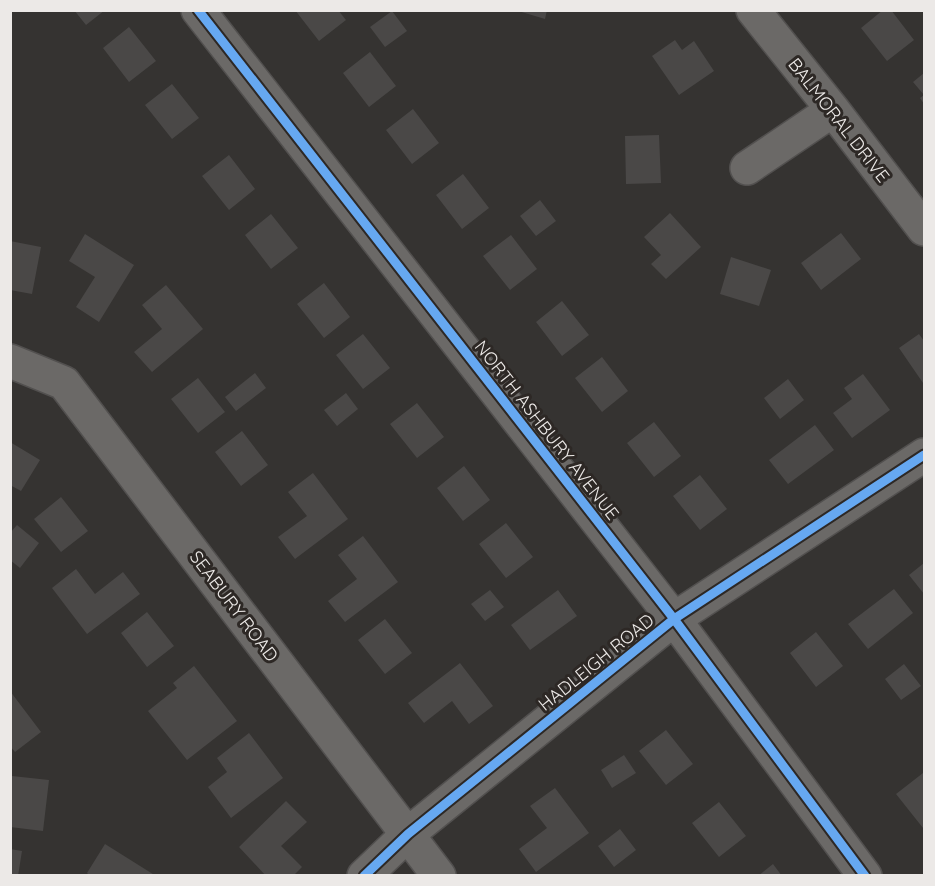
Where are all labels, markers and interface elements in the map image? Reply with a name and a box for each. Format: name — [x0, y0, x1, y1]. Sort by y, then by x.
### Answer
street label: BALMORAL DRIVE — [783, 53, 895, 187]
street label: NORTH ASHBURY AVENUE — [470, 336, 624, 524]
street label: SEABURY ROAD — [185, 546, 283, 666]
street label: HADLEIGH ROAD — [533, 608, 659, 716]

